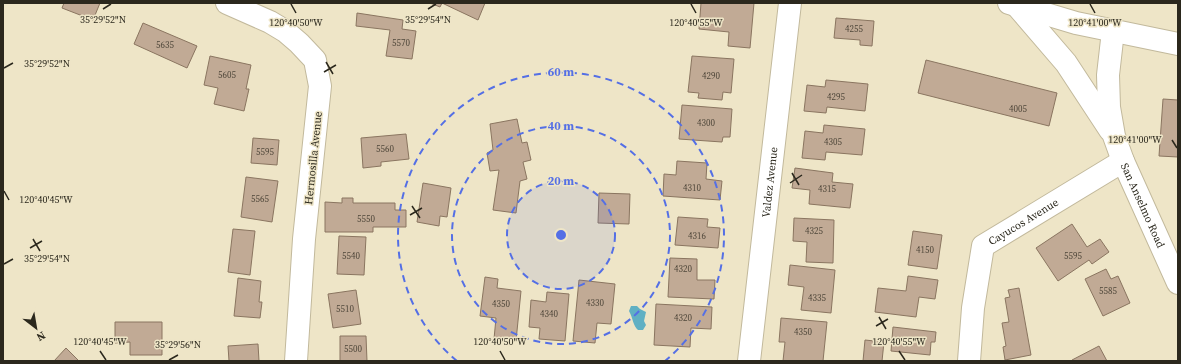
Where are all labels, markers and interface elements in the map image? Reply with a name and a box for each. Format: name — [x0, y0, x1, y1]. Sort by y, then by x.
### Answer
text: 35°29'52"N — [80, 13, 126, 26]
text: 35°29'54"N — [405, 13, 451, 26]
text: 120°40'50"W — [269, 16, 323, 29]
text: 120°40'55"W — [669, 16, 723, 29]
text: 120°41'00"W — [1068, 16, 1122, 29]
house number: 4255 — [845, 23, 863, 35]
house number: 5570 — [392, 37, 410, 49]
house number: 5635 — [156, 39, 174, 51]
text: 35°29'52"N — [24, 57, 70, 70]
text: 60 m — [548, 64, 574, 80]
house number: 5605 — [218, 69, 236, 81]
house number: 4290 — [702, 70, 720, 82]
house number: 4295 — [827, 91, 845, 103]
house number: 4005 — [1009, 103, 1027, 115]
street label: Hermosilla Avenue — [301, 110, 326, 205]
house number: 4300 — [697, 117, 715, 129]
text: 40 m — [548, 118, 574, 134]
text: 120°41'00"W — [1108, 133, 1162, 146]
house number: 4305 — [824, 136, 842, 148]
house number: 5560 — [376, 143, 394, 155]
house number: 5595 — [256, 146, 274, 158]
street label: Valdez Avenue — [758, 146, 782, 218]
street label: San Anselmo Road — [1117, 161, 1169, 251]
text: 20 m — [548, 173, 574, 189]
house number: 4310 — [683, 182, 701, 194]
house number: 4315 — [818, 183, 836, 195]
text: 120°40'45"W — [19, 193, 73, 206]
house number: 5565 — [251, 193, 269, 205]
street label: Cayucos Avenue — [986, 195, 1062, 249]
house number: 5550 — [357, 213, 375, 225]
house number: 4325 — [805, 225, 823, 237]
centre of rings — [554, 228, 568, 242]
house number: 4316 — [688, 230, 706, 242]
house number: 4150 — [916, 244, 934, 256]
house number: 5540 — [342, 250, 360, 262]
house number: 5595 — [1064, 250, 1082, 262]
text: 35°29'54"N — [24, 252, 70, 265]
house number: 4320 — [674, 263, 692, 275]
house number: 5585 — [1099, 285, 1117, 297]
house number: 4335 — [808, 292, 826, 304]
house number: 4330 — [586, 297, 604, 309]
house number: 4350 — [492, 298, 510, 310]
house number: 5510 — [336, 303, 354, 315]
north arrow — [16, 308, 56, 348]
house number: 4340 — [540, 308, 558, 320]
house number: 4320 — [674, 312, 692, 324]
house number: 4350 — [794, 326, 812, 338]
text: N — [34, 328, 48, 345]
text: 120°40'45"W — [73, 335, 127, 348]
text: 120°40'50"W — [473, 335, 527, 348]
text: 120°40'55"W — [872, 335, 926, 348]
text: 35°29'56"N — [155, 338, 201, 351]
house number: 5500 — [344, 343, 362, 355]

